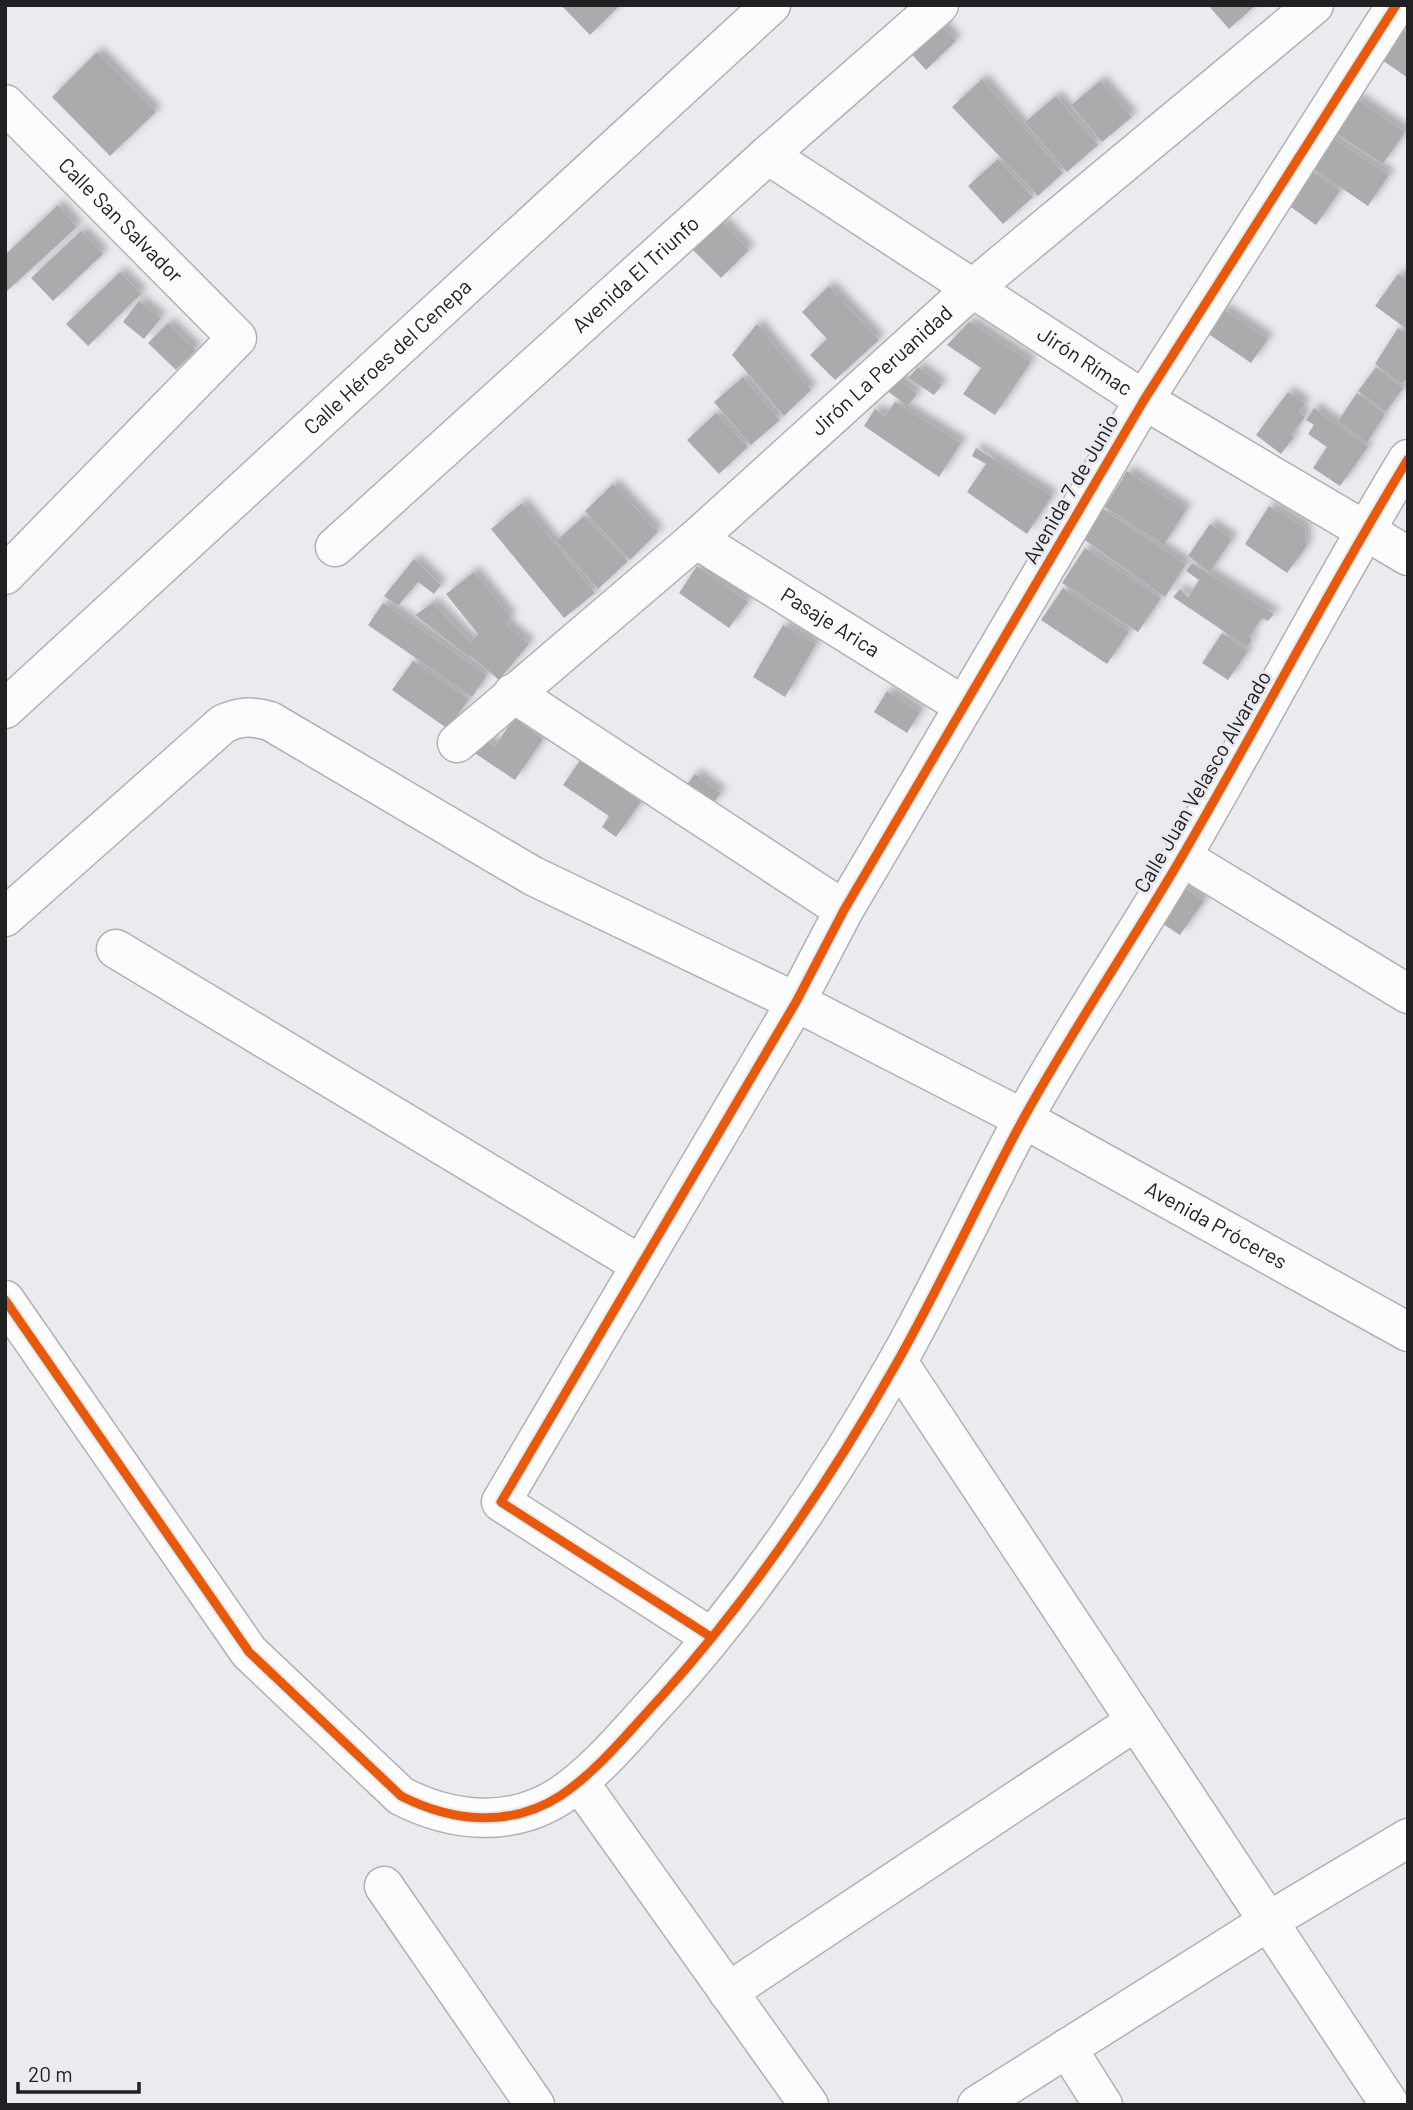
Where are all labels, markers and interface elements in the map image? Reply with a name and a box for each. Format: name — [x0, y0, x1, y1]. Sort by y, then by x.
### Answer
street label: Calle San Salvador — [54, 152, 189, 287]
street label: Avenida El Triunfo — [566, 210, 704, 337]
street label: Calle Héroes del Cenepa — [298, 273, 476, 439]
street label: Jirón La Peruanidad — [805, 299, 957, 440]
street label: Jirón Rímac — [1033, 320, 1138, 400]
street label: Avenida 7 de Junio — [1017, 409, 1123, 567]
street label: Pasaje Arica — [777, 581, 885, 661]
street label: Calle Juan Velasco Alvarado — [1128, 666, 1276, 897]
street label: Avenida Próceres — [1141, 1175, 1292, 1273]
scale bar — [18, 2050, 138, 2094]
text: 20 m — [28, 2061, 73, 2086]

